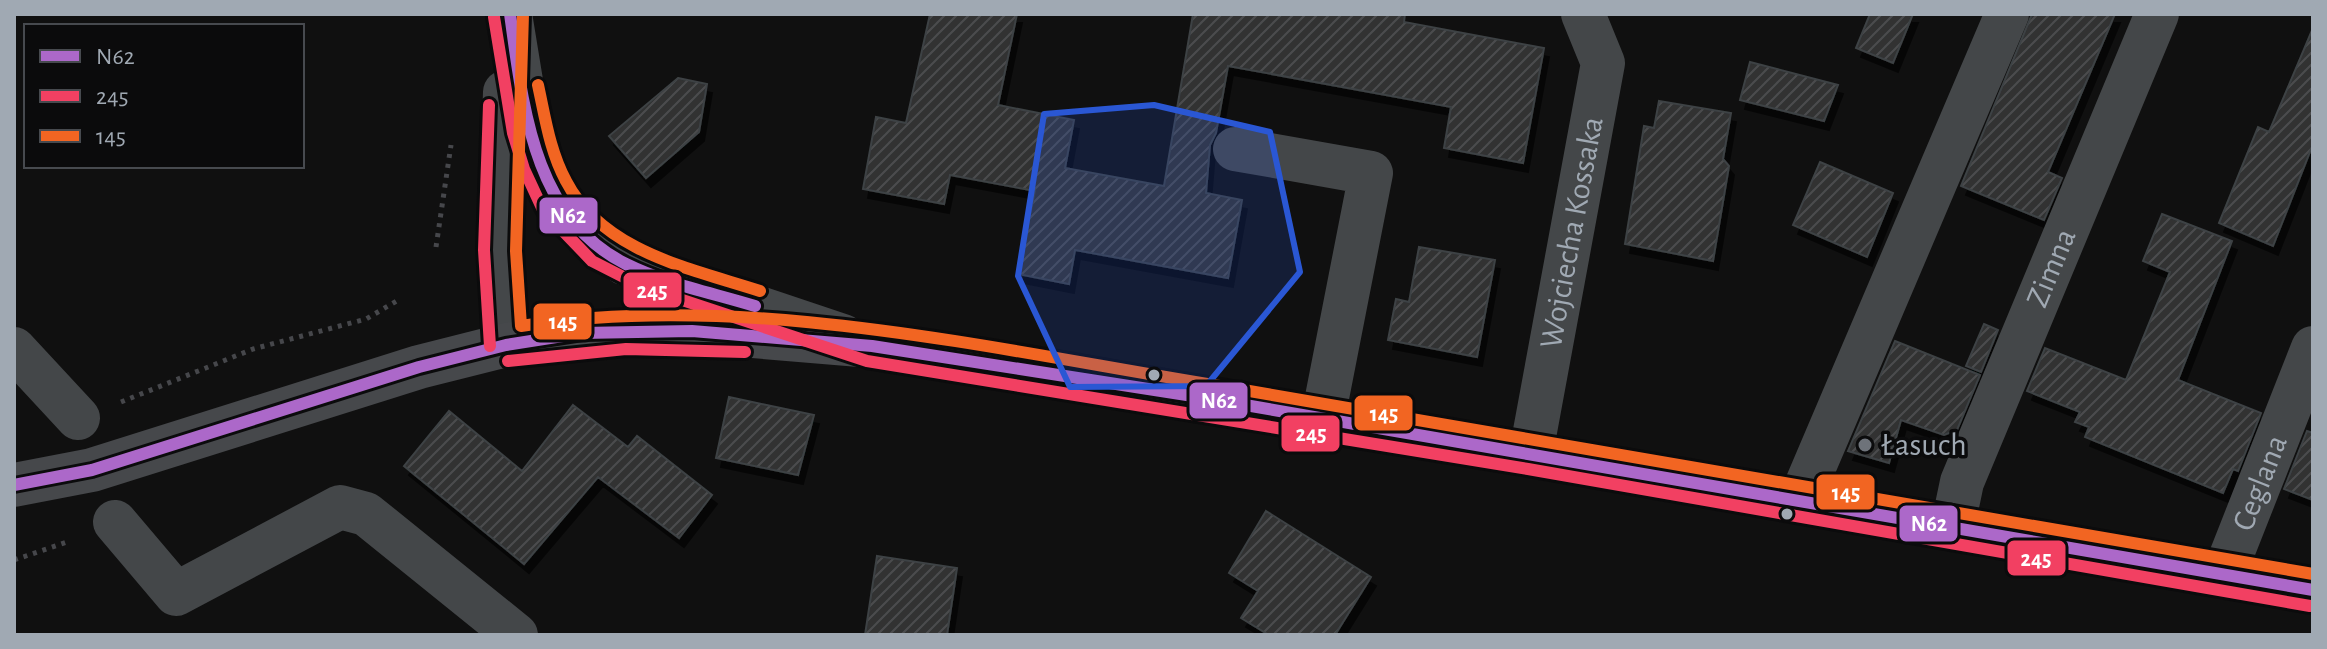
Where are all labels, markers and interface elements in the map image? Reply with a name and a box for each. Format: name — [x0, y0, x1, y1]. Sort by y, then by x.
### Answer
legend — [24, 24, 304, 168]
text: N62 — [96, 45, 135, 69]
text: 245 — [96, 85, 129, 109]
street label: Wojciecha Kossaka — [1535, 114, 1609, 351]
text: 145 — [96, 125, 126, 149]
line badge: N62 — [538, 196, 599, 235]
text: N62 — [550, 205, 586, 227]
street label: Zimna — [2021, 224, 2082, 311]
line badge: 245 — [622, 271, 683, 309]
text: 245 — [637, 280, 667, 302]
line badge: 145 — [532, 302, 593, 341]
text: 145 — [549, 311, 577, 333]
unlabelled marker — [1146, 367, 1162, 383]
line badge: N62 — [1188, 381, 1249, 420]
text: N62 — [1201, 390, 1237, 412]
line badge: 145 — [1353, 394, 1414, 432]
text: 145 — [1370, 403, 1398, 425]
line badge: 245 — [1280, 414, 1341, 453]
text: 245 — [1296, 423, 1326, 445]
place label: Łasuch — [1881, 429, 1967, 461]
street label: Ceglana — [2227, 431, 2293, 535]
marker: Łasuch — [1856, 436, 1874, 454]
line badge: 145 — [1815, 473, 1876, 511]
text: 145 — [1832, 482, 1860, 504]
line badge: N62 — [1898, 504, 1959, 543]
unlabelled marker — [1779, 506, 1795, 522]
text: N62 — [1911, 513, 1947, 535]
line badge: 245 — [2006, 539, 2067, 577]
text: 245 — [2021, 548, 2051, 570]

